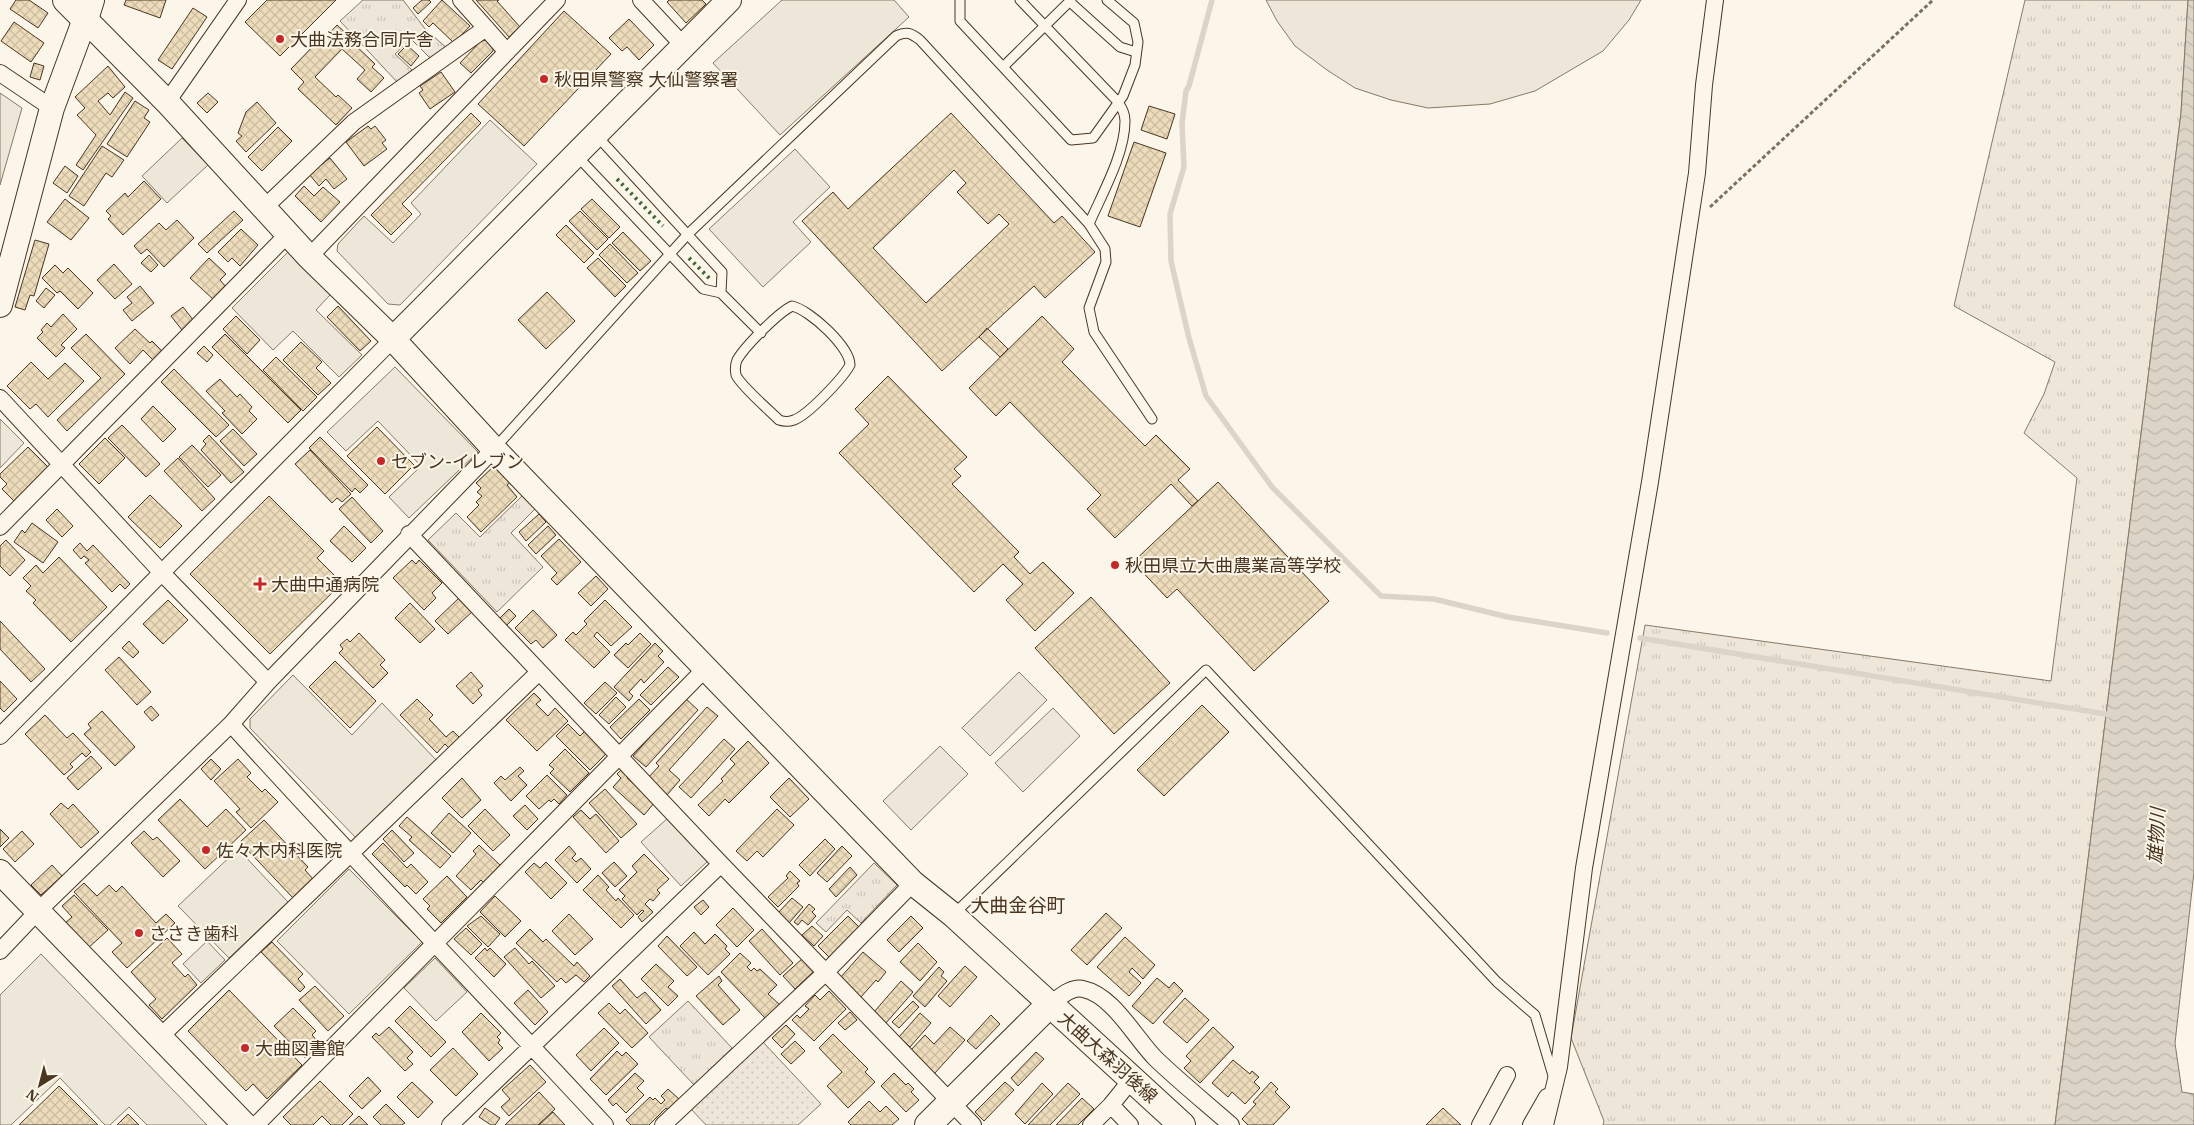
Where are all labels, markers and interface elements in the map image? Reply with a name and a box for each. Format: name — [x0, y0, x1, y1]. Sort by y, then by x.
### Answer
place label: 大曲法務合同庁舎 — [290, 28, 434, 51]
marker: 大曲法務合同庁舎 — [274, 33, 286, 45]
place label: 秋田県警察 大仙警察署 — [554, 68, 738, 91]
marker: 秋田県警察 大仙警察署 — [538, 73, 550, 85]
place label: セブン-イレブン — [391, 450, 524, 473]
marker: セブン-イレブン — [375, 455, 387, 467]
place label: 秋田県立大曲農業高等学校 — [1125, 554, 1341, 577]
marker: 秋田県立大曲農業高等学校 — [1109, 559, 1121, 571]
place label: 大曲中通病院 — [271, 573, 379, 596]
marker: 大曲中通病院 — [253, 577, 267, 591]
water label: 雄物川 — [2143, 805, 2170, 865]
place label: 佐々木内科医院 — [216, 839, 342, 862]
marker: 佐々木内科医院 — [200, 844, 212, 856]
district label: 大曲金谷町 — [970, 893, 1066, 917]
place label: ささき歯科 — [149, 922, 239, 945]
marker: ささき歯科 — [133, 927, 145, 939]
street label: 大曲大森羽後線 — [1053, 1006, 1163, 1108]
place label: 大曲図書館 — [255, 1037, 345, 1060]
marker: 大曲図書館 — [239, 1042, 251, 1054]
north arrow — [15, 1060, 65, 1110]
text: N — [23, 1085, 42, 1106]

